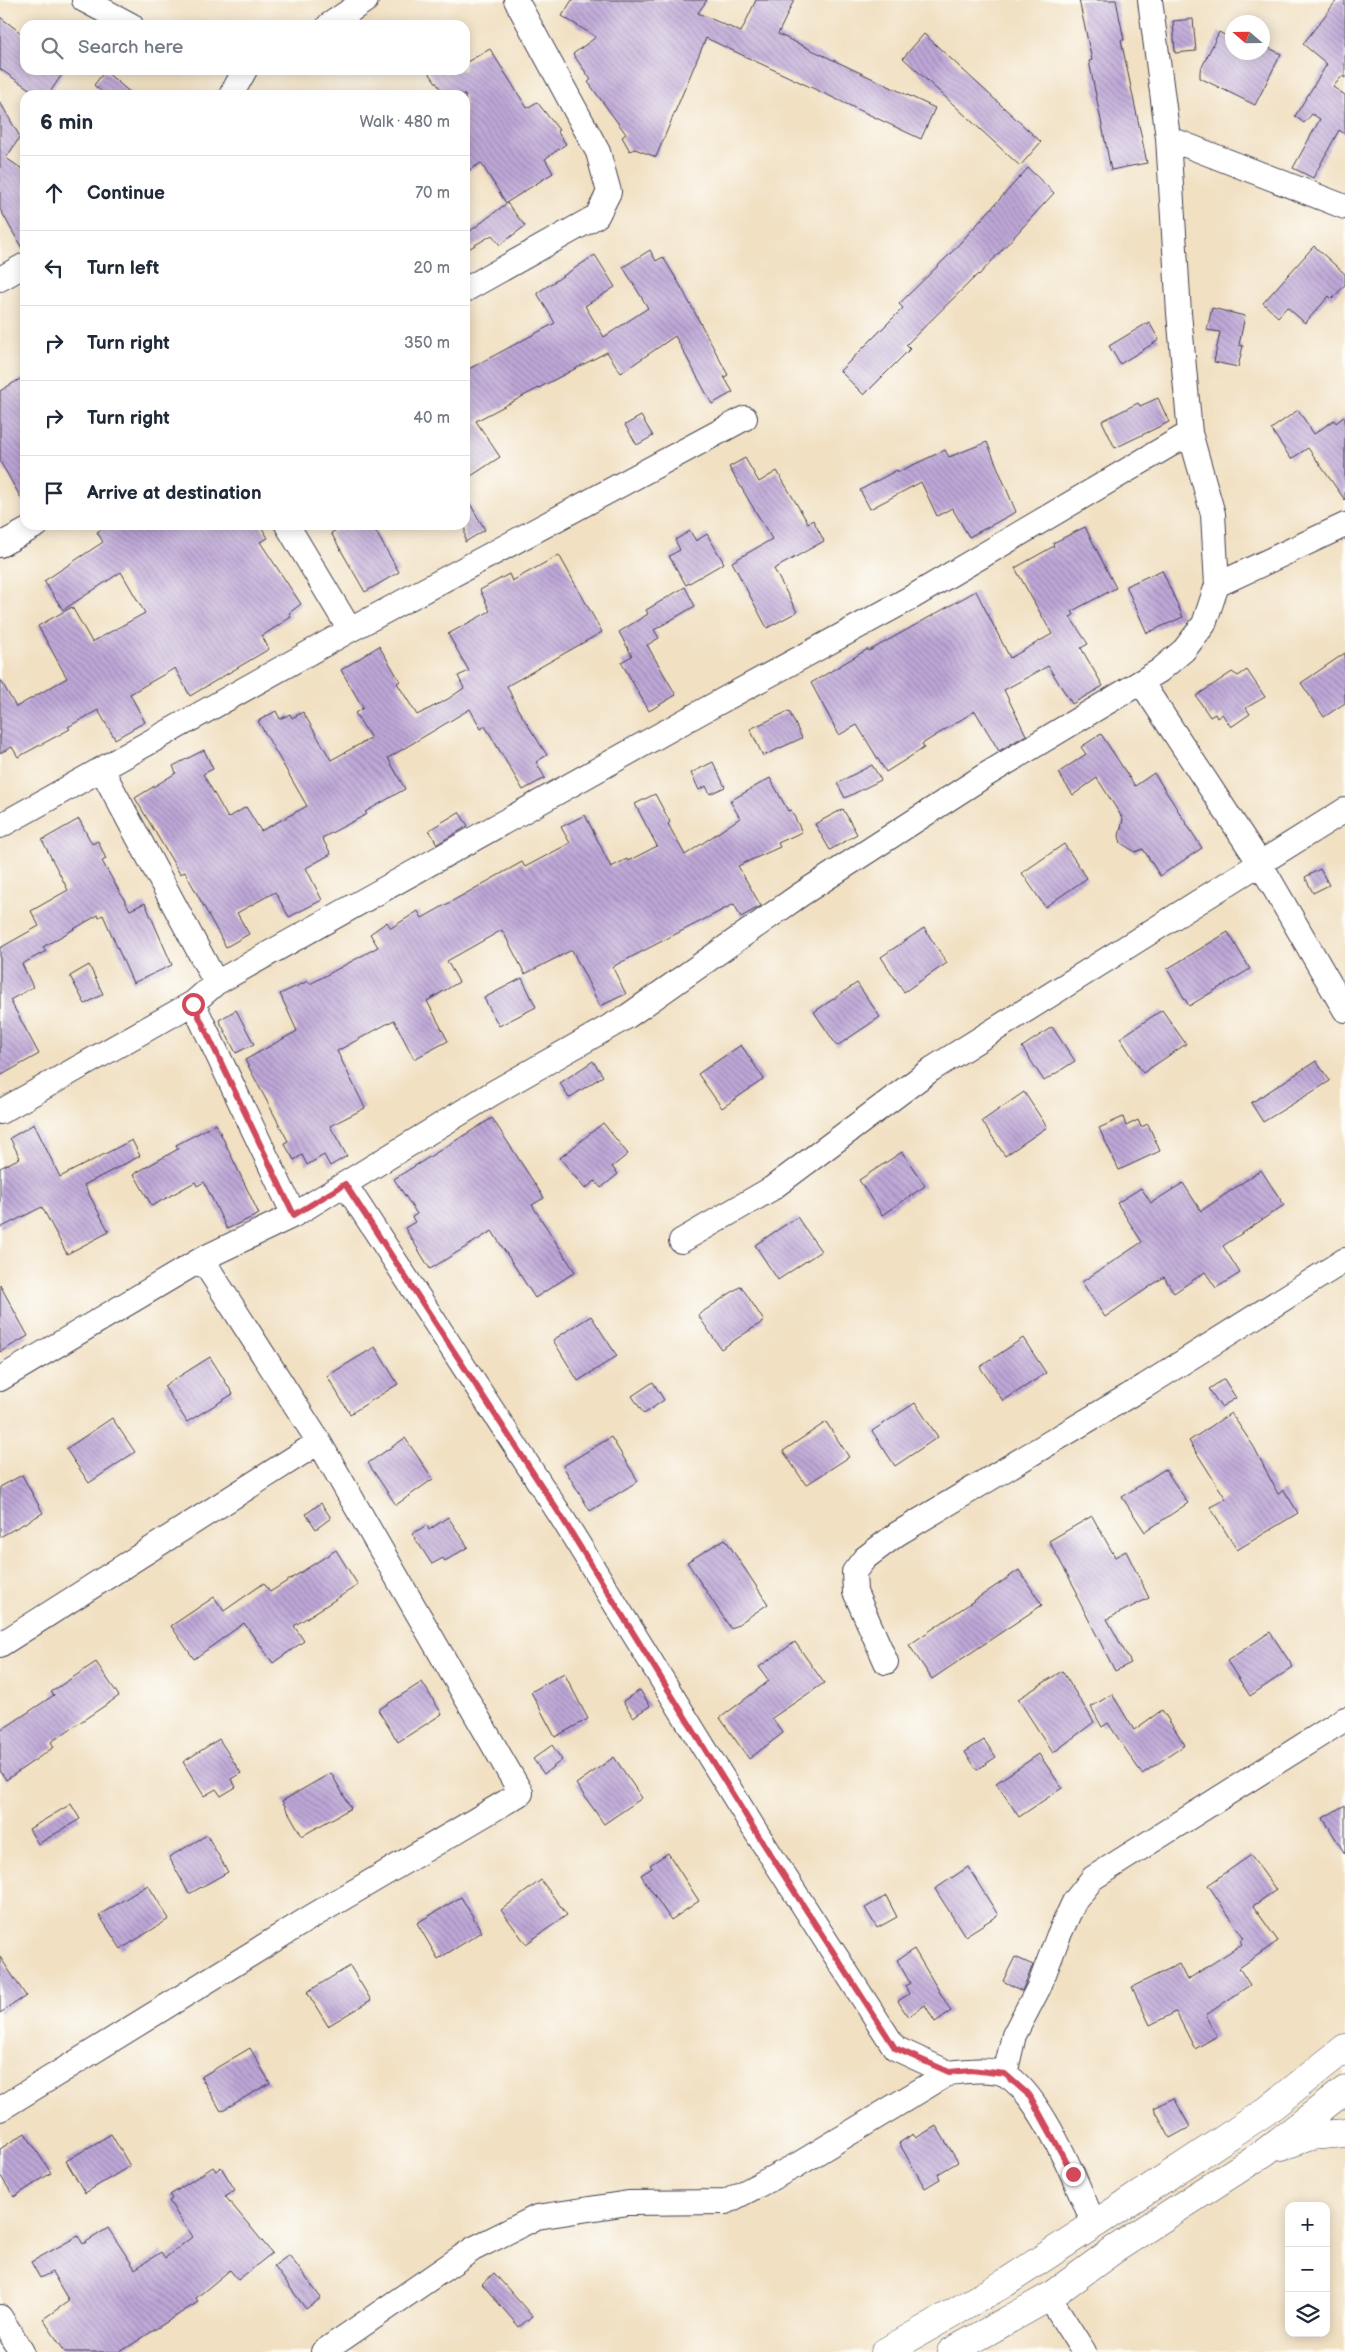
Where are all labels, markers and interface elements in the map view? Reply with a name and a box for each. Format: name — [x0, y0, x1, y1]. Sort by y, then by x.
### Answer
north arrow — [1225, 15, 1270, 60]
search box — [20, 20, 470, 75]
icon: search — [38, 34, 66, 62]
text: Search here — [78, 36, 183, 59]
text: 6 min — [40, 110, 93, 135]
text: Walk · 480 m — [359, 113, 450, 132]
icon: ahead — [40, 179, 68, 207]
text: Continue — [87, 182, 165, 205]
text: 70 m — [415, 184, 450, 203]
icon: left — [40, 254, 68, 282]
text: Turn left — [87, 257, 159, 280]
text: 20 m — [414, 259, 450, 278]
icon: right — [40, 329, 68, 357]
text: Turn right — [87, 332, 170, 355]
text: 350 m — [404, 334, 450, 353]
icon: right — [40, 404, 68, 432]
text: Turn right — [87, 407, 170, 430]
text: 40 m — [413, 409, 450, 428]
icon: arrive — [40, 479, 68, 507]
text: Arrive at destination — [87, 482, 262, 505]
route start — [182, 993, 205, 1016]
route end — [1062, 2163, 1085, 2186]
map controls — [1285, 2202, 1330, 2337]
button: + — [1285, 2202, 1330, 2247]
button: − — [1285, 2247, 1330, 2292]
button: layers — [1285, 2292, 1330, 2337]

